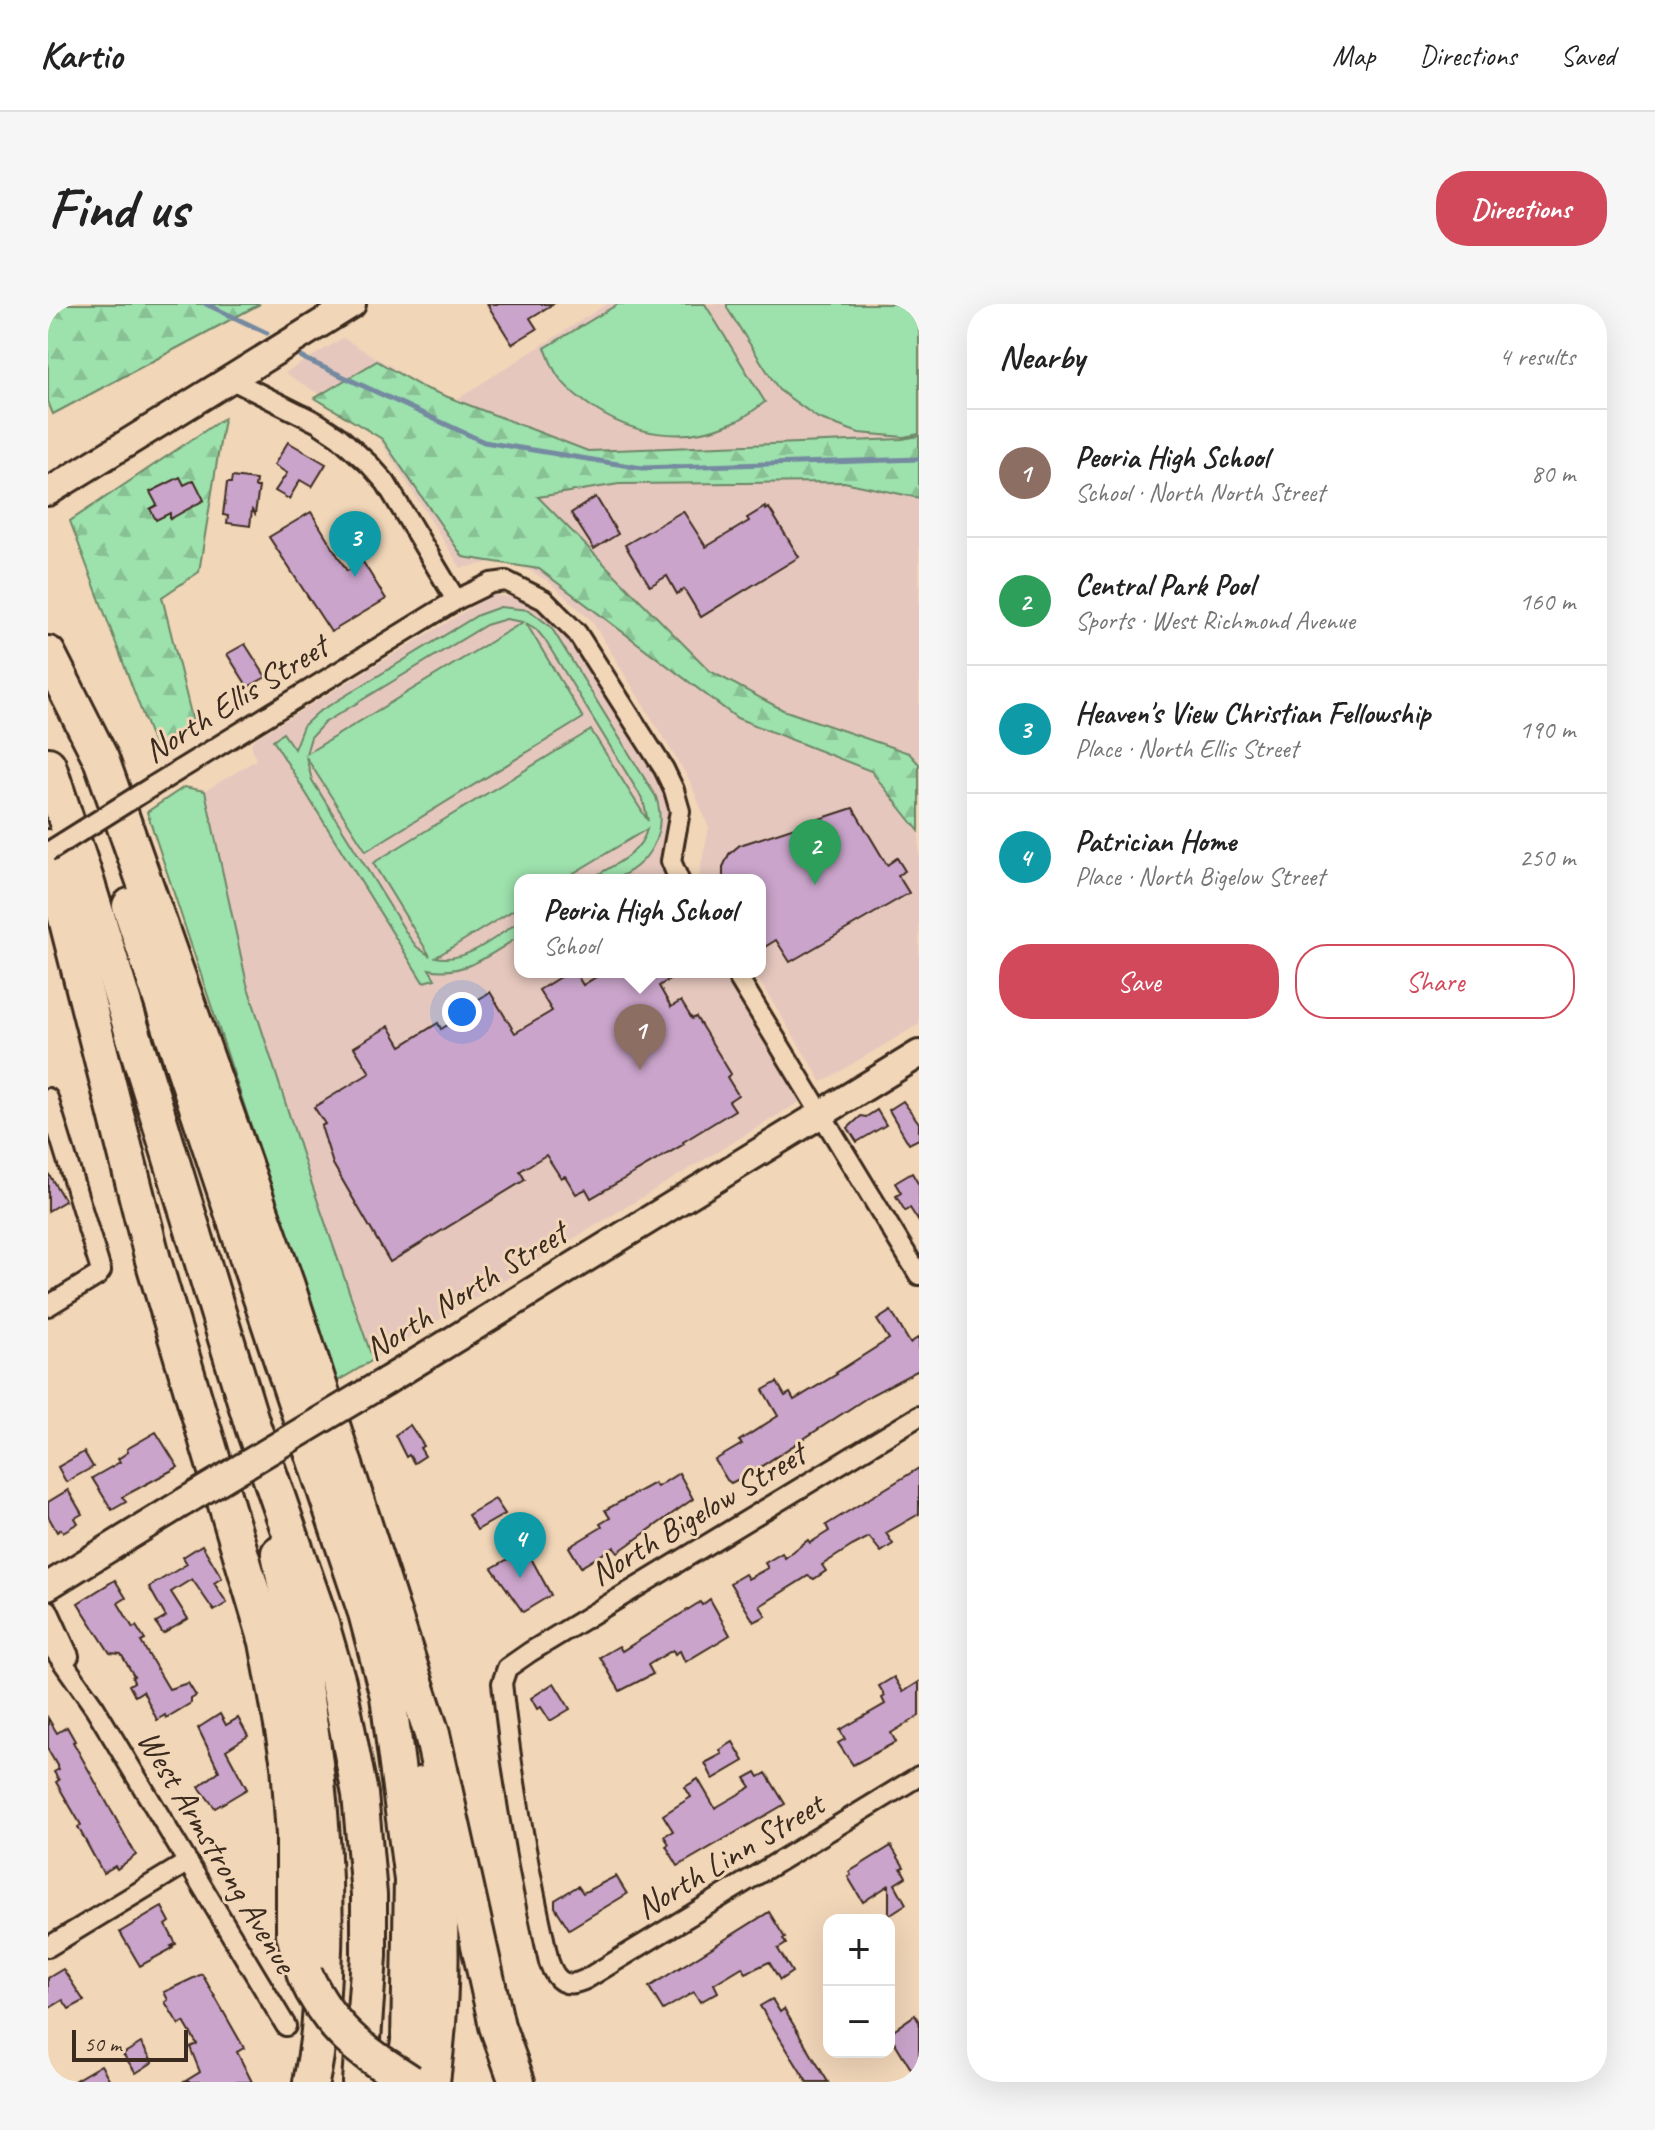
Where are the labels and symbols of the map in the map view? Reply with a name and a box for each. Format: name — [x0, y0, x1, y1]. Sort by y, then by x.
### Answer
pin: 3 — [329, 511, 381, 577]
street label: North Ellis Street — [135, 622, 339, 772]
pin: 2 — [789, 819, 841, 885]
your location — [442, 992, 482, 1032]
pin: 1 — [614, 1004, 666, 1070]
street label: North North Street — [356, 1209, 578, 1370]
street label: North Bigelow Street — [582, 1430, 817, 1595]
pin: 4 — [494, 1512, 546, 1578]
street label: West Armstrong Avenue — [128, 1722, 309, 1983]
street label: North Linn Street — [627, 1781, 834, 1928]
scale bar — [72, 2026, 188, 2062]

